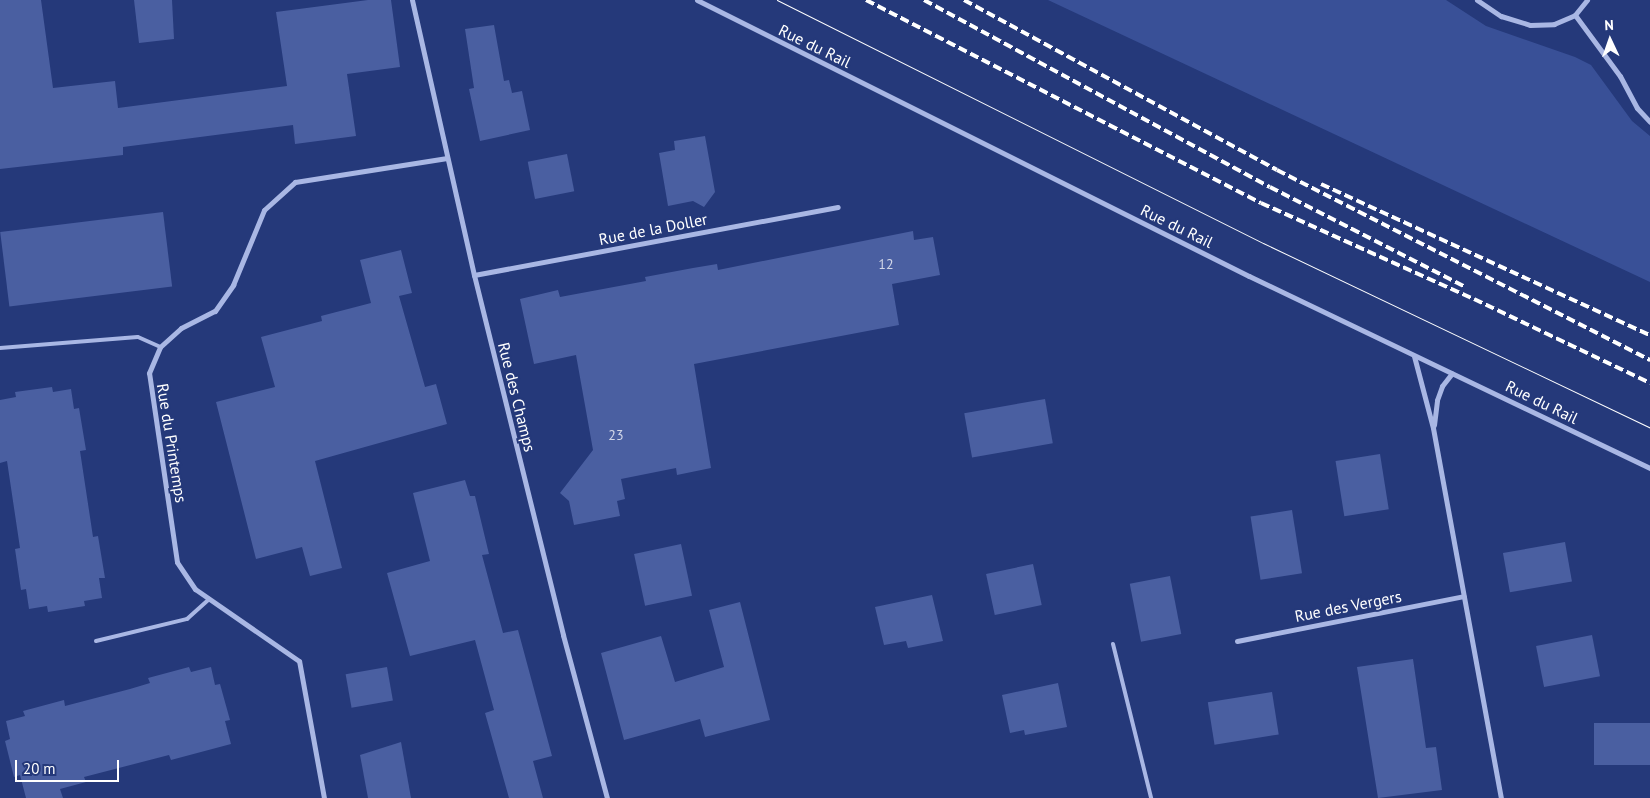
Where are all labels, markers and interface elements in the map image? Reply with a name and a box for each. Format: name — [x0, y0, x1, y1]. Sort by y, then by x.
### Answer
north arrow — [1585, 15, 1635, 65]
text: N — [1604, 16, 1614, 34]
street label: Rue du Rail — [776, 20, 854, 72]
street label: Rue du Rail — [1138, 200, 1216, 252]
street label: Rue de la Doller — [597, 209, 709, 249]
house number: 12 — [878, 256, 894, 272]
street label: Rue des Champs — [494, 340, 540, 454]
street label: Rue du Rail — [1503, 376, 1581, 428]
street label: Rue du Printemps — [153, 382, 191, 504]
house number: 23 — [608, 427, 624, 443]
street label: Rue des Vergers — [1293, 586, 1403, 626]
scale bar — [18, 750, 121, 782]
text: 20 m — [23, 759, 56, 778]

